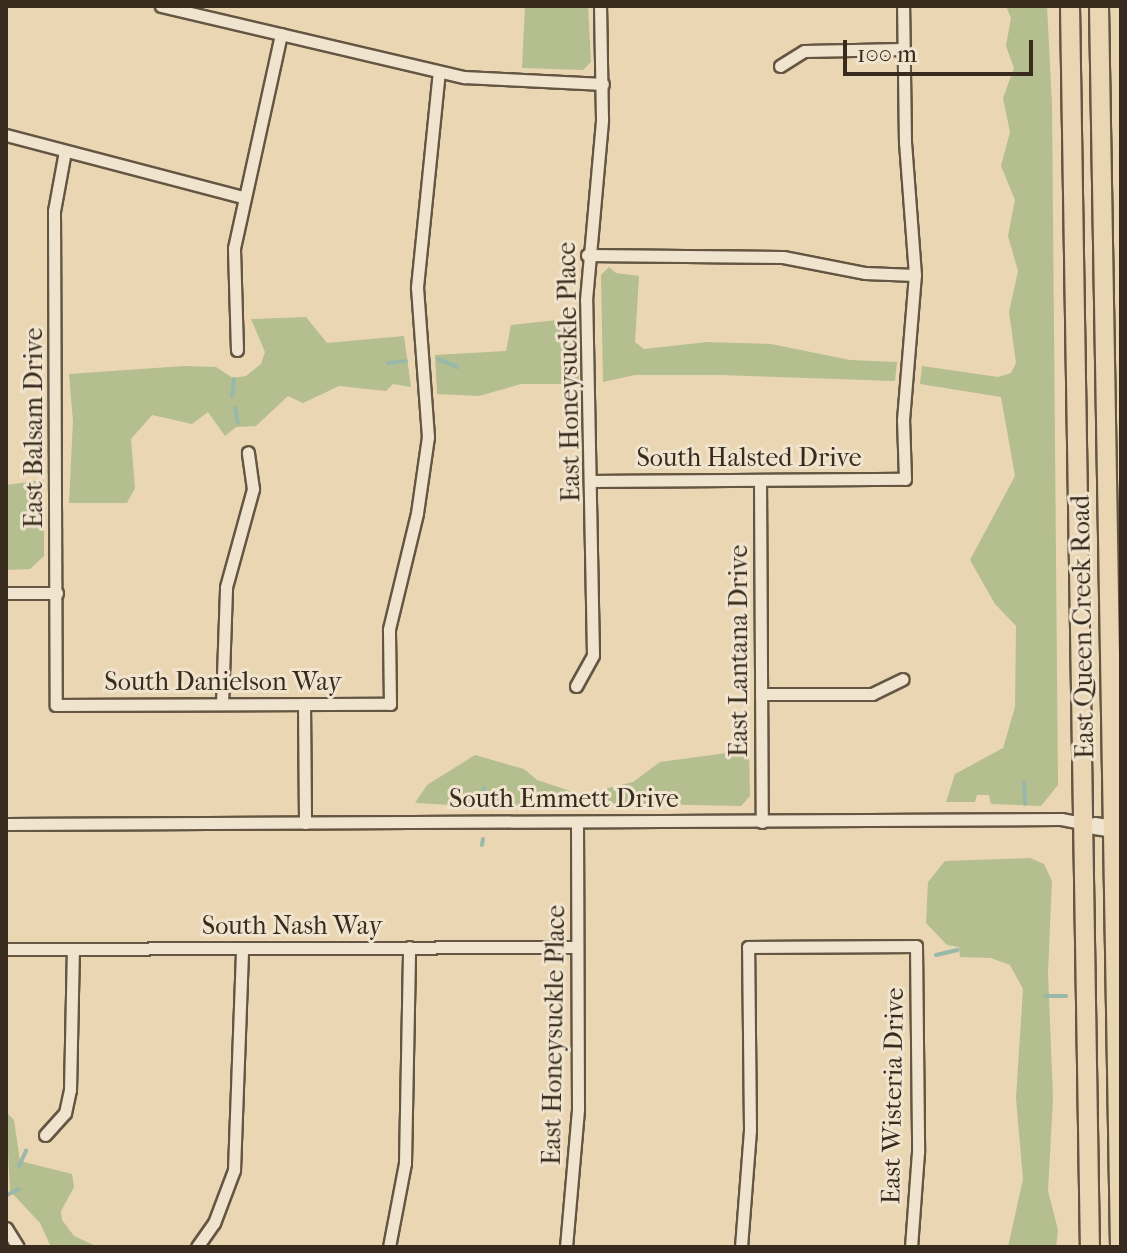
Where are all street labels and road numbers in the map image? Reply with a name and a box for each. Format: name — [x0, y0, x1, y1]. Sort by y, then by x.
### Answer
street label: East Honeysuckle Place — [551, 242, 587, 502]
street label: East Balsam Drive — [18, 328, 50, 528]
street label: South Halsted Drive — [636, 442, 862, 474]
street label: East Queen Creek Road — [1065, 495, 1101, 759]
street label: East Lantana Drive — [723, 545, 755, 757]
street label: South Danielson Way — [104, 666, 342, 698]
street label: South Emmett Drive — [449, 783, 679, 815]
street label: East Honeysuckle Place — [536, 905, 572, 1165]
street label: South Nash Way — [202, 910, 382, 942]
street label: East Wisteria Drive — [876, 987, 910, 1205]

